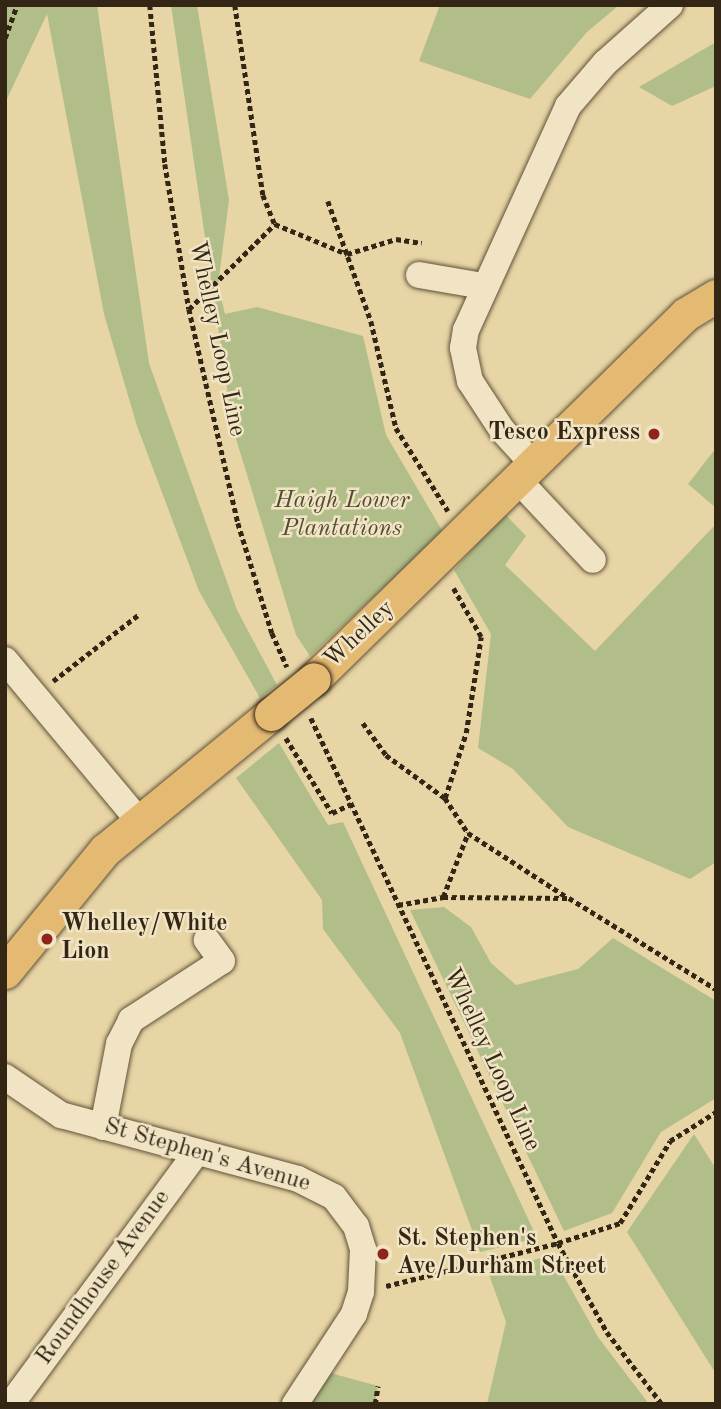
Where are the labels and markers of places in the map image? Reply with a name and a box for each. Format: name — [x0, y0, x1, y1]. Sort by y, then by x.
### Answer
place label: Tesco Express — [488, 420, 640, 448]
marker: Tesco Express — [646, 426, 662, 442]
place label: Whelley/White Lion — [61, 911, 228, 967]
marker: Whelley/White Lion — [39, 931, 55, 947]
place label: St. Stephen's Ave/Durham Street — [397, 1226, 606, 1282]
marker: St. Stephen's Ave/Durham Street — [375, 1246, 391, 1262]

